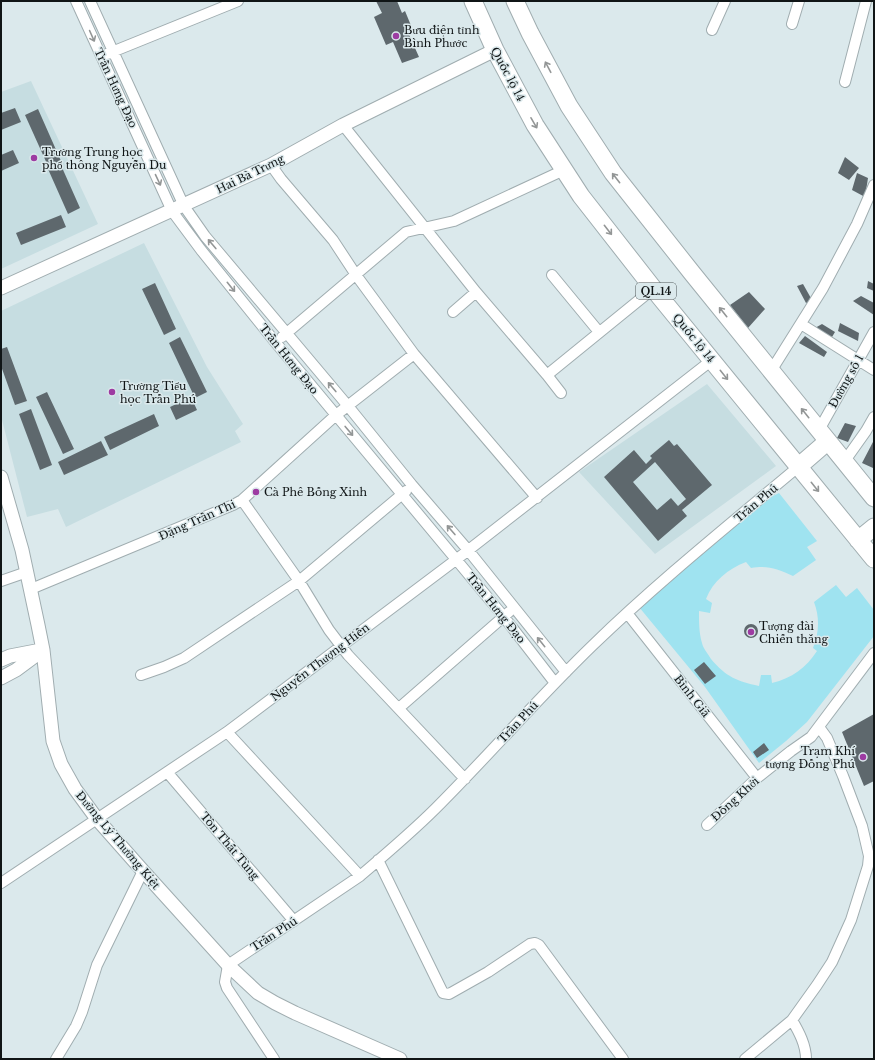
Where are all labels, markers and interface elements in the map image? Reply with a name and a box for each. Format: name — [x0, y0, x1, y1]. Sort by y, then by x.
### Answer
place label: Bưu điện tỉnh Bình Phước — [404, 23, 480, 50]
one-way arrow — [89, 30, 96, 42]
marker: Bưu điện tỉnh Bình Phước — [391, 31, 401, 41]
street label: Quốc lộ 14 — [488, 45, 528, 103]
street label: Trần Hưng Đạo — [91, 46, 141, 130]
one-way arrow — [544, 61, 551, 73]
one-way arrow — [531, 117, 539, 129]
place label: Trường Trung học phổ thông Nguyễn Du — [42, 145, 167, 172]
street label: Hai Bà Trưng — [214, 151, 287, 196]
marker: Trường Trung học phổ thông Nguyễn Du — [29, 153, 39, 163]
one-way arrow — [612, 172, 621, 183]
one-way arrow — [155, 174, 162, 186]
one-way arrow — [604, 225, 613, 236]
one-way arrow — [208, 239, 217, 250]
one-way arrow — [226, 281, 235, 292]
road number: QL.14 — [636, 283, 676, 299]
one-way arrow — [719, 307, 728, 318]
street label: Quốc lộ 14 — [670, 311, 718, 365]
street label: Trần Hưng Đạo — [256, 321, 322, 397]
street label: Đường số 1 — [826, 352, 866, 410]
one-way arrow — [720, 370, 729, 381]
place label: Trường Tiểu học Trần Phú — [120, 379, 197, 406]
one-way arrow — [327, 382, 336, 392]
marker: Trường Tiểu học Trần Phú — [107, 387, 117, 397]
one-way arrow — [801, 408, 810, 419]
one-way arrow — [344, 425, 353, 436]
street label: Trần Phú — [731, 480, 781, 525]
one-way arrow — [811, 482, 820, 493]
place label: Cà Phê Bống Xinh — [264, 485, 367, 499]
marker: Cà Phê Bống Xinh — [251, 487, 261, 497]
street label: Đặng Trần Thi — [156, 497, 238, 543]
one-way arrow — [446, 525, 455, 535]
street label: Trần Hưng Đạo — [463, 570, 529, 646]
place label: Tượng đài Chiến thắng — [759, 619, 829, 646]
street label: Nguyễn Thượng Hiền — [268, 620, 373, 704]
marker: Tượng đài Chiến thắng — [746, 627, 756, 637]
one-way arrow — [537, 636, 546, 647]
street label: Bình Giã — [671, 672, 713, 721]
street label: Trần Phú — [495, 698, 541, 746]
place label: Trạm Khí tượng Đồng Phú — [765, 744, 856, 771]
marker: Trạm Khí tượng Đồng Phú — [858, 752, 868, 762]
street label: Đồng Khởi — [708, 774, 762, 824]
street label: Đường Lý Thường Kiệt — [73, 788, 164, 892]
street label: Tôn Thất Tùng — [198, 809, 263, 883]
street label: Trần Phú — [248, 913, 300, 954]

